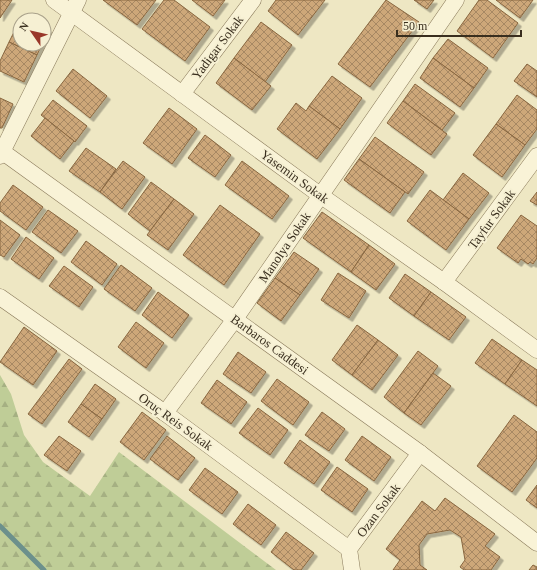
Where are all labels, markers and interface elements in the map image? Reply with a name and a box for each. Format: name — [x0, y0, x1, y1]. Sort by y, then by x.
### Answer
north arrow — [12, 12, 52, 52]
street label: Yadigar Sokak — [188, 12, 247, 82]
scale bar — [397, 12, 521, 38]
text: 50 m — [403, 19, 428, 33]
text: N — [17, 20, 31, 33]
street label: Yasemin Sokak — [258, 147, 332, 206]
street label: Tayfur Sokak — [465, 186, 518, 252]
street label: Manolya Sokak — [255, 209, 314, 285]
street label: Barbaros Caddesi — [228, 311, 312, 378]
street label: Oruç Reis Sokak — [136, 389, 216, 454]
street label: Ozan Sokak — [353, 480, 404, 540]

